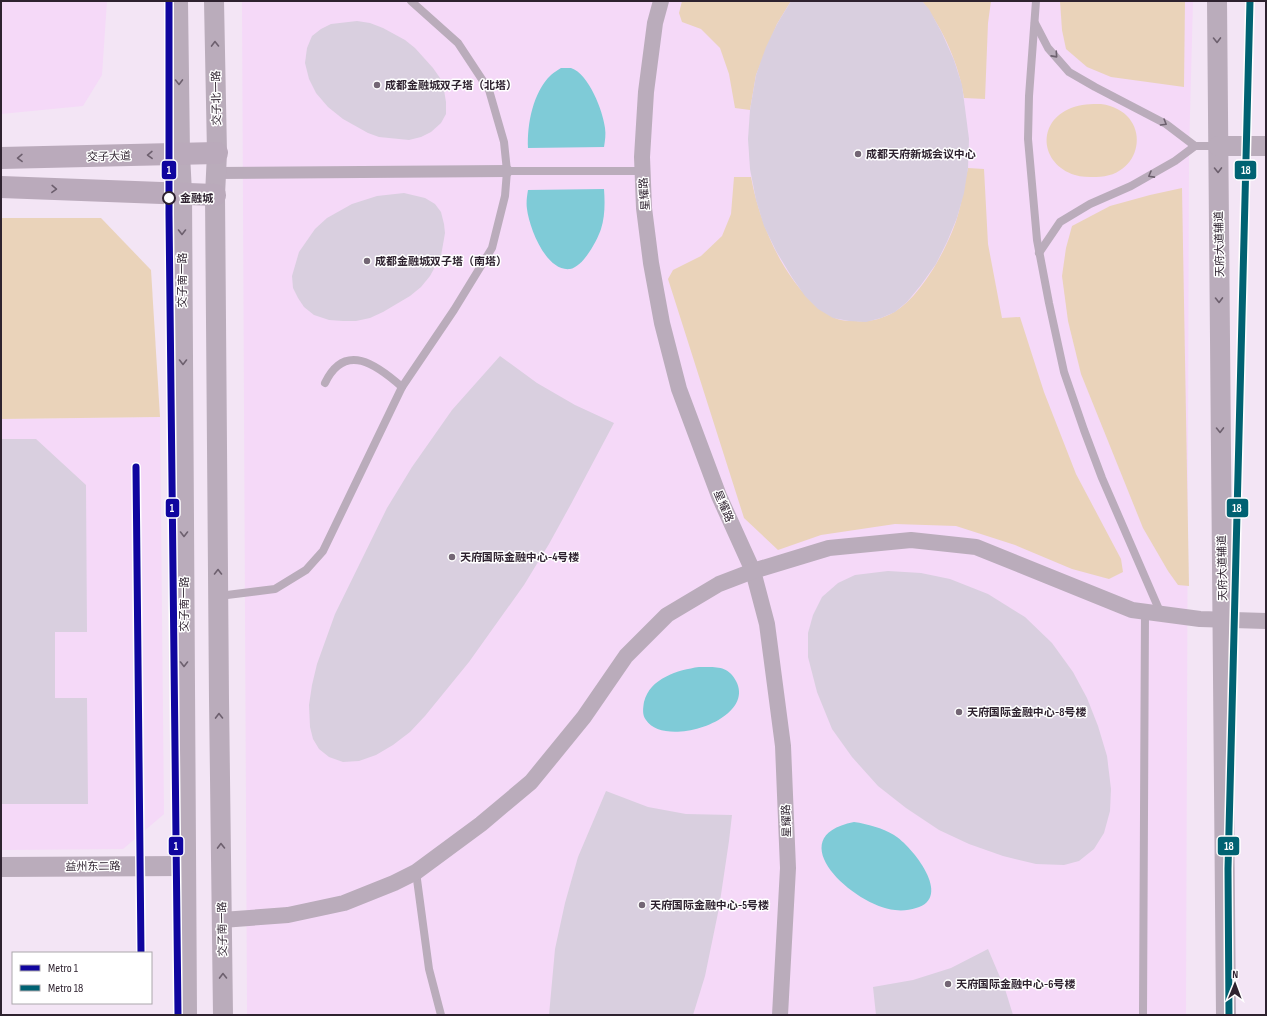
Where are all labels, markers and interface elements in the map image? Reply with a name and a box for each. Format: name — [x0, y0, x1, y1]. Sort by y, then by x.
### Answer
one-way arrow — [1213, 37, 1221, 43]
one-way arrow — [211, 41, 219, 47]
one-way arrow — [1050, 51, 1057, 58]
street label: 交子北一路 — [210, 70, 223, 126]
one-way arrow — [175, 79, 183, 85]
place label: 成都金融城双子塔（北塔） — [385, 79, 517, 92]
marker: 成都金融城双子塔（北塔） — [372, 80, 382, 90]
one-way arrow — [1160, 119, 1167, 126]
place label: 成都天府新城会议中心 — [866, 148, 976, 161]
marker: 成都天府新城会议中心 — [853, 149, 863, 159]
street label: 交子大道 — [87, 150, 131, 163]
one-way arrow — [147, 151, 153, 159]
one-way arrow — [17, 154, 23, 162]
line badge: 1 — [161, 160, 177, 180]
line badge: 18 — [1234, 160, 1257, 180]
text: 1 — [167, 164, 172, 177]
text: 18 — [1241, 164, 1251, 177]
one-way arrow — [1214, 167, 1222, 173]
one-way arrow — [1148, 170, 1155, 177]
street label: 星耀路 — [637, 177, 652, 211]
one-way arrow — [51, 184, 57, 193]
marker: 金融城 — [162, 191, 176, 205]
place label: 金融城 — [180, 192, 214, 205]
street label: 天府大道辅道 — [1212, 211, 1227, 277]
one-way arrow — [178, 229, 186, 235]
street label: 交子南一路 — [176, 253, 189, 308]
place label: 成都金融城双子塔（南塔） — [375, 255, 507, 268]
marker: 成都金融城双子塔（南塔） — [362, 256, 372, 266]
one-way arrow — [1215, 297, 1223, 303]
one-way arrow — [179, 359, 187, 365]
one-way arrow — [1216, 427, 1225, 433]
street label: 星耀路 — [711, 488, 736, 524]
line badge: 1 — [165, 498, 180, 518]
line badge: 18 — [1226, 498, 1249, 518]
text: 1 — [170, 502, 175, 515]
text: 18 — [1232, 502, 1242, 515]
one-way arrow — [180, 531, 188, 537]
street label: 天府大道辅道 — [1215, 535, 1230, 601]
place label: 天府国际金融中心-4号楼 — [460, 551, 579, 564]
marker: 天府国际金融中心-4号楼 — [447, 552, 457, 562]
one-way arrow — [214, 569, 222, 575]
street label: 交子南一路 — [178, 577, 191, 632]
one-way arrow — [180, 661, 188, 667]
place label: 天府国际金融中心-8号楼 — [967, 706, 1086, 719]
marker: 天府国际金融中心-8号楼 — [954, 707, 964, 717]
one-way arrow — [215, 713, 223, 719]
street label: 星耀路 — [779, 804, 794, 838]
line badge: 1 — [168, 836, 184, 856]
line badge: 18 — [1217, 836, 1240, 856]
text: 1 — [174, 840, 179, 853]
text: 18 — [1224, 840, 1234, 853]
one-way arrow — [217, 843, 225, 849]
street label: 益州东二路 — [65, 860, 121, 873]
place label: 天府国际金融中心-5号楼 — [650, 899, 769, 912]
marker: 天府国际金融中心-5号楼 — [637, 900, 647, 910]
street label: 交子南一路 — [216, 901, 229, 957]
legend — [12, 952, 152, 1004]
text: Metro 1 — [48, 961, 79, 976]
north arrow — [1215, 964, 1255, 1004]
text: N — [1232, 968, 1238, 981]
one-way arrow — [218, 973, 227, 979]
place label: 天府国际金融中心-6号楼 — [956, 978, 1075, 991]
marker: 天府国际金融中心-6号楼 — [943, 979, 953, 989]
text: Metro 18 — [48, 981, 83, 996]

